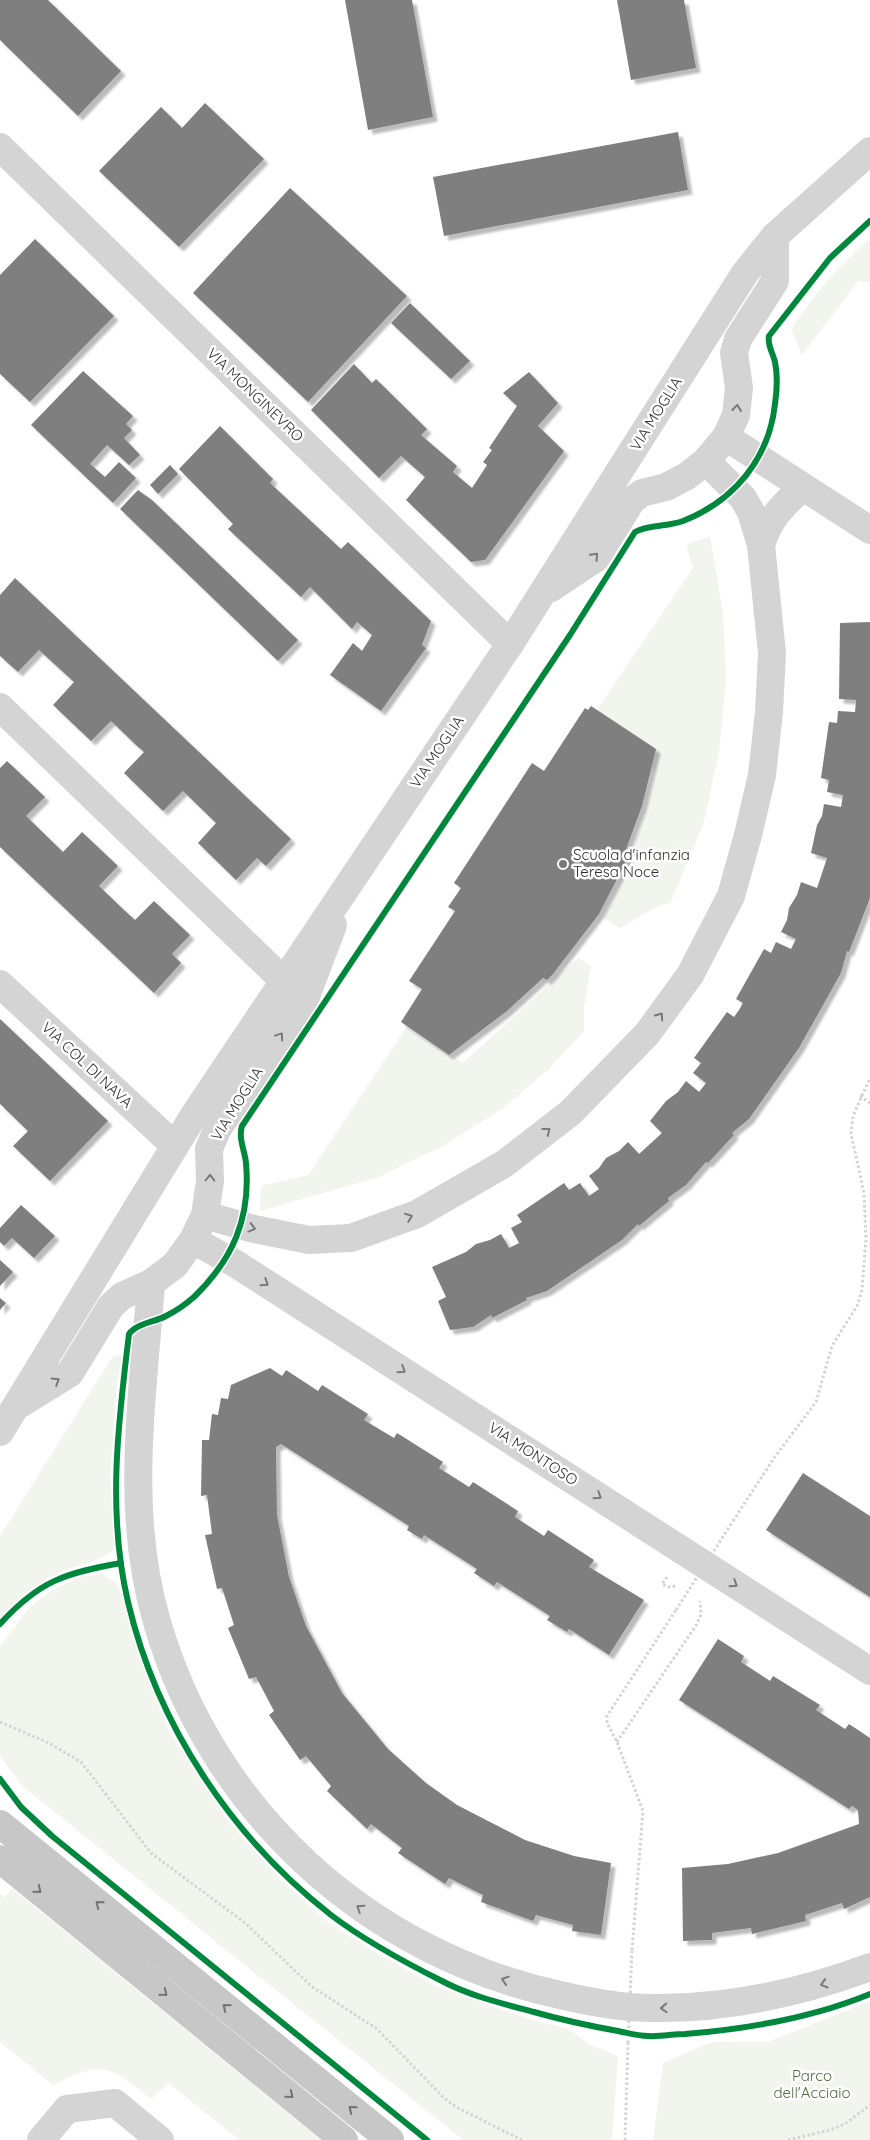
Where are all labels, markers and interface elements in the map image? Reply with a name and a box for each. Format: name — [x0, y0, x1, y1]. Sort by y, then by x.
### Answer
street label: VIA MONGINEVRO — [203, 344, 308, 446]
street label: VIA MOGLIA — [625, 373, 686, 454]
one-way arrow — [731, 403, 741, 412]
one-way arrow — [589, 553, 598, 562]
street label: VIA MOGLIA — [405, 712, 468, 792]
place label: Scuola d'infanzia Teresa Noce — [573, 845, 690, 881]
marker: Scuola d'infanzia Teresa Noce — [557, 858, 569, 870]
one-way arrow — [654, 1012, 663, 1022]
street label: VIA COL DI NAVA — [38, 1017, 137, 1112]
one-way arrow — [274, 1033, 283, 1042]
street label: VIA MOGLIA — [206, 1063, 267, 1144]
one-way arrow — [541, 1129, 550, 1137]
one-way arrow — [204, 1174, 215, 1182]
one-way arrow — [404, 1213, 413, 1223]
one-way arrow — [247, 1222, 256, 1233]
one-way arrow — [260, 1277, 269, 1286]
one-way arrow — [397, 1364, 406, 1374]
one-way arrow — [51, 1378, 60, 1388]
street label: VIA MONTOSO — [485, 1418, 581, 1489]
one-way arrow — [592, 1489, 601, 1499]
one-way arrow — [729, 1578, 738, 1587]
one-way arrow — [32, 1885, 41, 1893]
one-way arrow — [96, 1901, 105, 1910]
one-way arrow — [356, 1905, 366, 1914]
one-way arrow — [501, 1976, 510, 1986]
one-way arrow — [821, 1978, 829, 1988]
one-way arrow — [158, 1987, 167, 1995]
one-way arrow — [222, 2003, 231, 2012]
one-way arrow — [660, 2003, 668, 2013]
park label: Parco dell'Acciaio — [773, 2066, 851, 2102]
one-way arrow — [284, 2090, 293, 2098]
one-way arrow — [349, 2107, 358, 2115]

